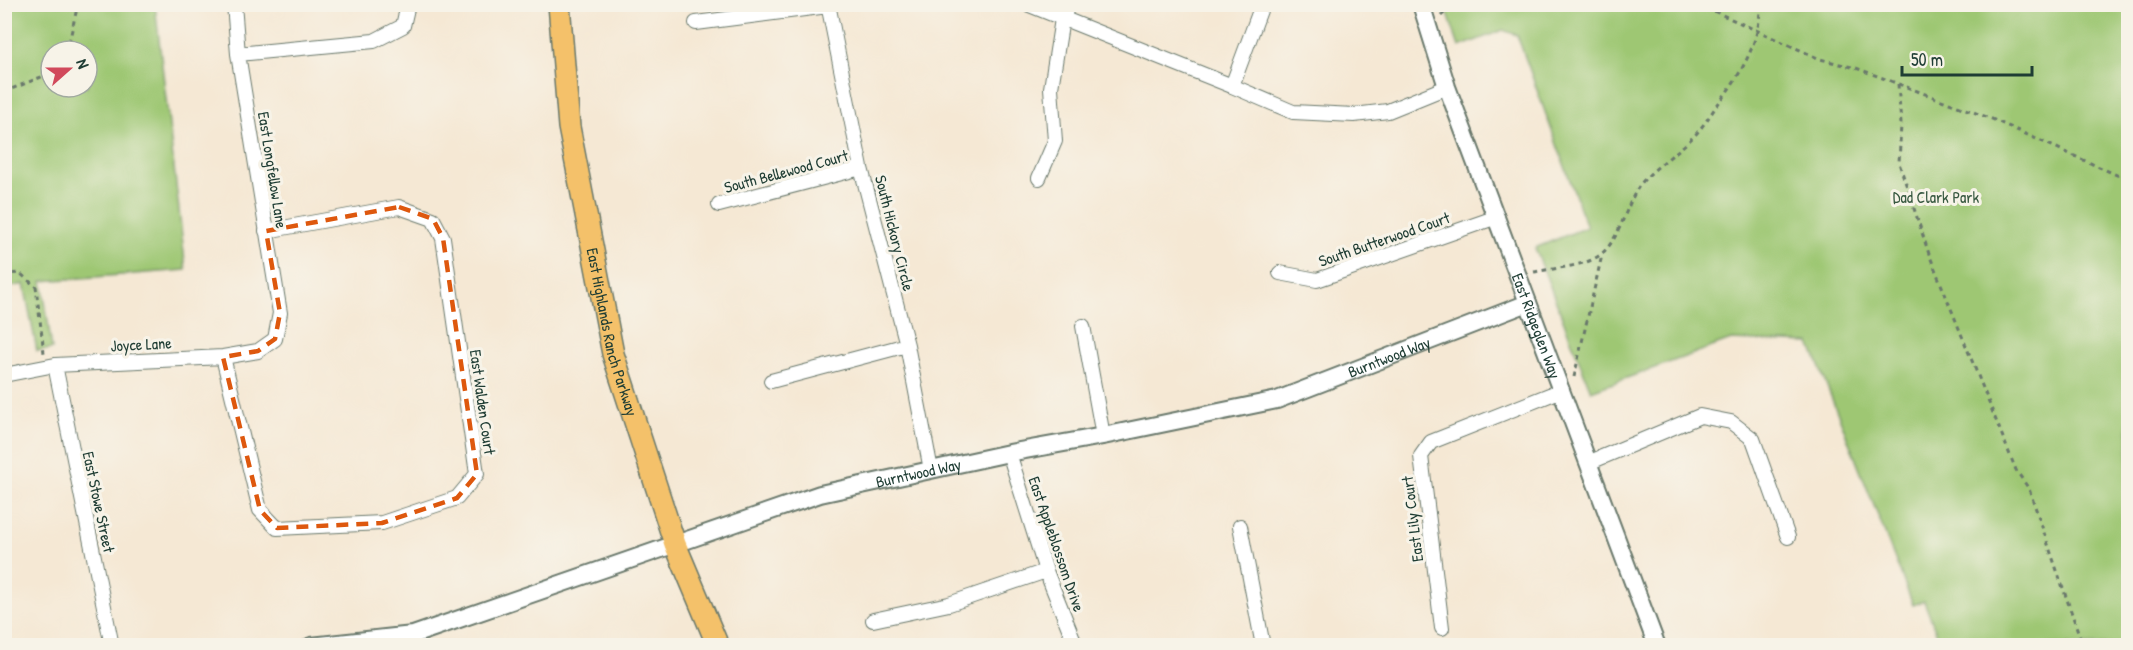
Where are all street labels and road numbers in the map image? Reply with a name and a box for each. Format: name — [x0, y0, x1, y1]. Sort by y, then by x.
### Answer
street label: East Longfellow Lane — [253, 110, 293, 231]
street label: South Bellewood Court — [722, 144, 851, 198]
street label: South Hickory Circle — [870, 173, 920, 294]
street label: South Butterwood Court — [1315, 206, 1453, 272]
street label: East Highlands Ranch Parkway — [582, 246, 644, 419]
street label: East Ridgeglen Way — [1507, 270, 1567, 382]
street label: Joyce Lane — [110, 331, 173, 357]
street label: Burntwood Way — [1345, 331, 1434, 383]
street label: East Walden Court — [465, 348, 501, 456]
street label: East Stowe Street — [78, 449, 121, 555]
street label: Burntwood Way — [874, 453, 963, 493]
street label: East Appleblossom Drive — [1024, 473, 1091, 615]
street label: East Lily Court — [1396, 474, 1428, 563]

